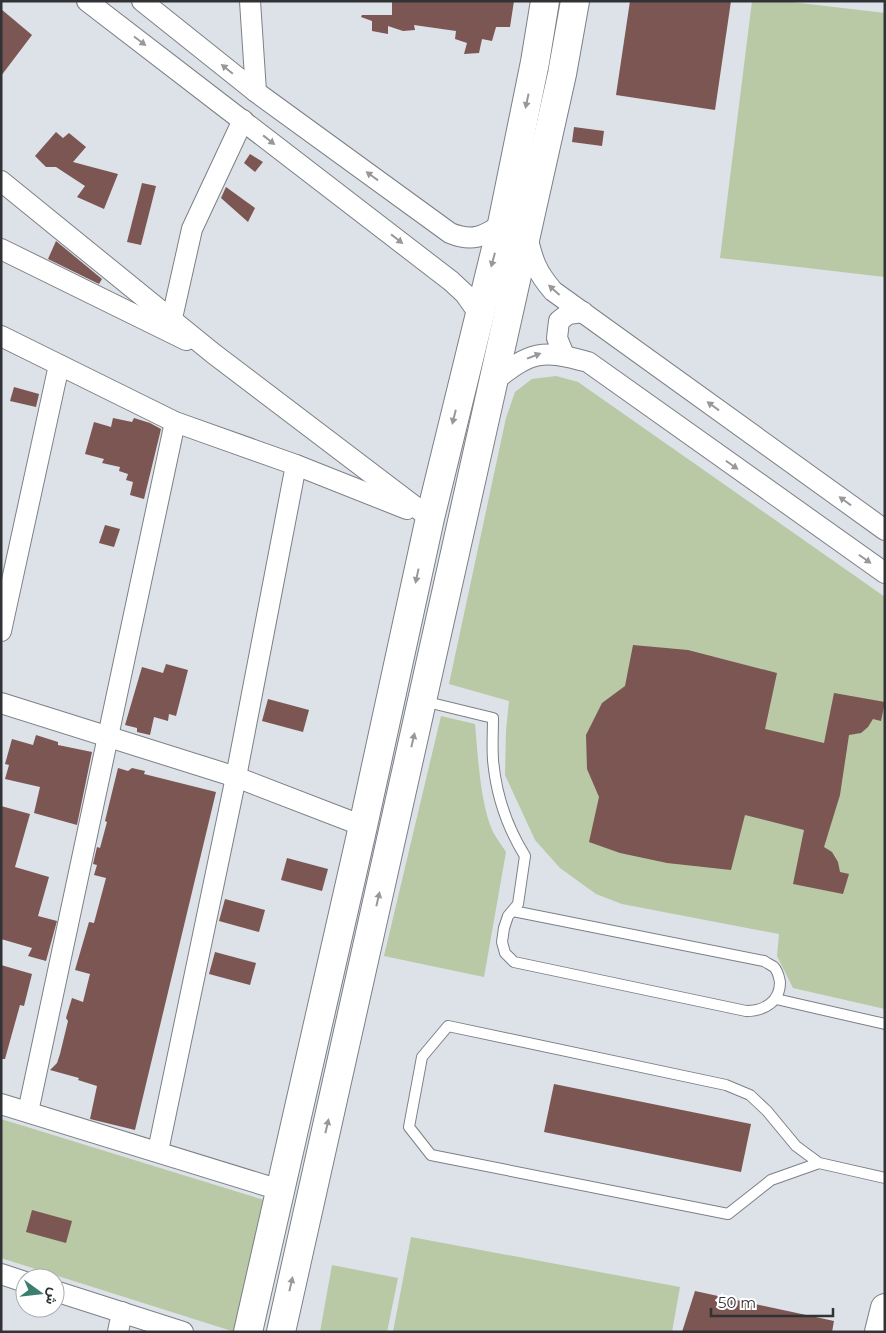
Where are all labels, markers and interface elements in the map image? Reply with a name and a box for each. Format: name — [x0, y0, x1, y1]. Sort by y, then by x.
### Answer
one-way arrow — [133, 36, 146, 47]
one-way arrow — [221, 63, 234, 74]
one-way arrow — [523, 93, 531, 109]
one-way arrow — [262, 135, 276, 145]
one-way arrow — [365, 171, 379, 181]
one-way arrow — [390, 234, 403, 245]
one-way arrow — [489, 252, 497, 267]
one-way arrow — [548, 284, 560, 296]
one-way arrow — [527, 352, 541, 360]
one-way arrow — [706, 401, 720, 411]
one-way arrow — [450, 410, 458, 425]
one-way arrow — [725, 460, 739, 470]
one-way arrow — [838, 496, 852, 506]
one-way arrow — [858, 554, 872, 564]
one-way arrow — [413, 568, 421, 583]
one-way arrow — [410, 732, 418, 748]
one-way arrow — [374, 891, 382, 906]
one-way arrow — [323, 1118, 331, 1133]
north arrow — [15, 1268, 65, 1318]
one-way arrow — [288, 1276, 296, 1292]
text: ش — [42, 1286, 63, 1307]
scale bar — [711, 1286, 834, 1318]
text: 50 m — [718, 1293, 756, 1312]

